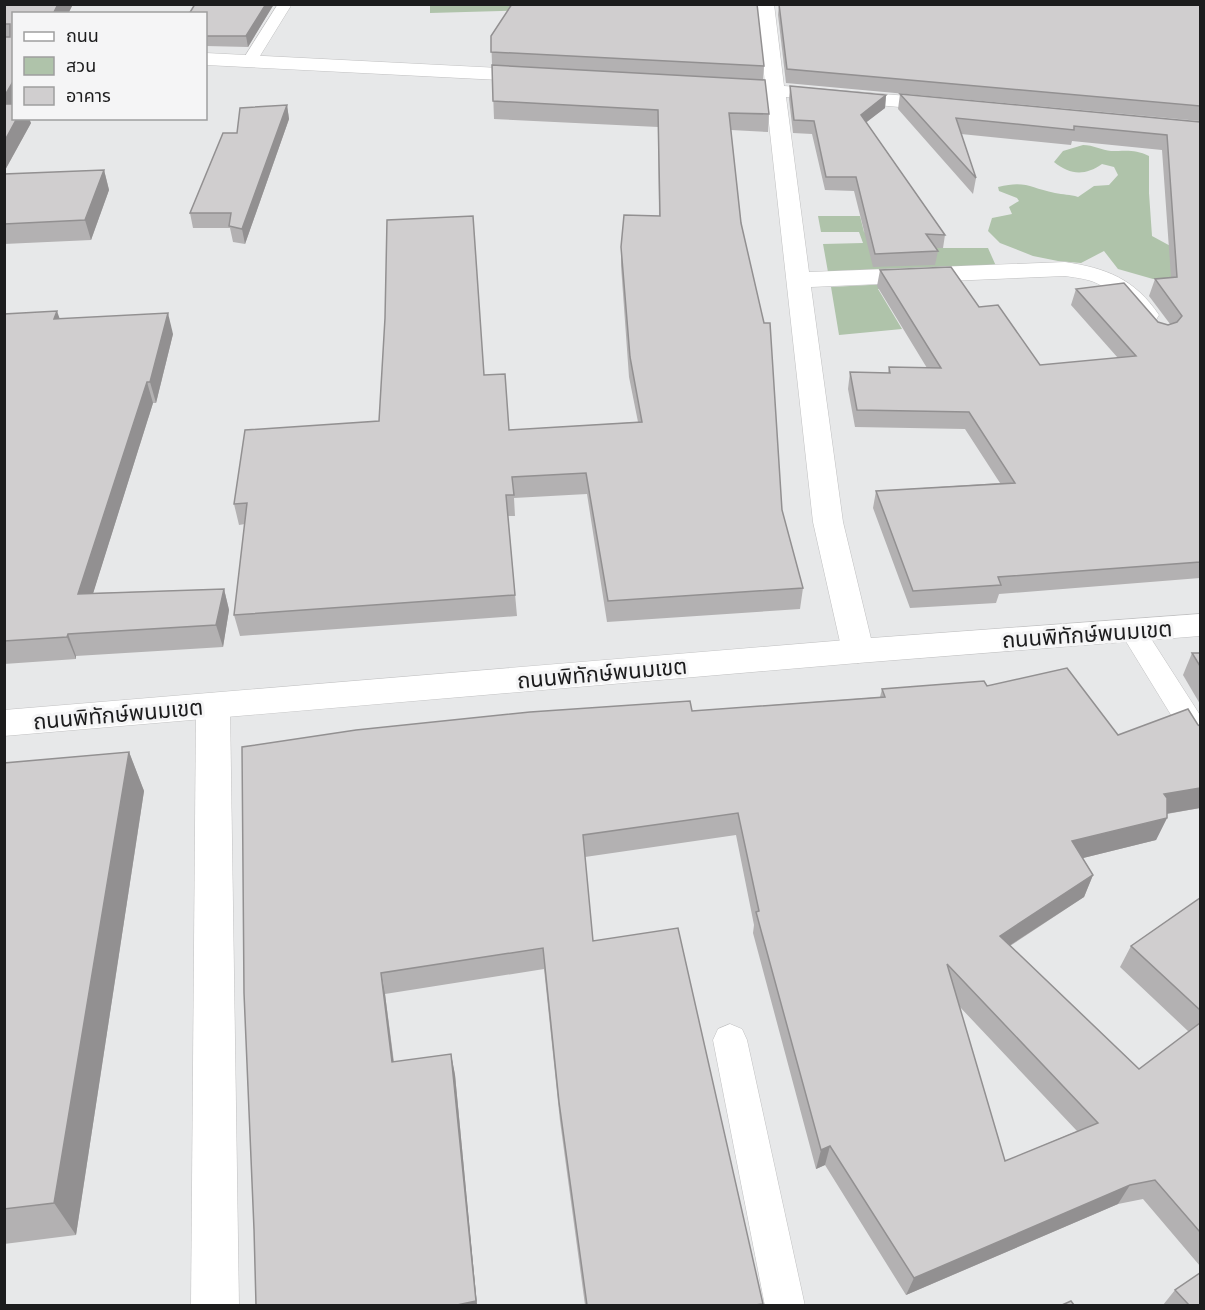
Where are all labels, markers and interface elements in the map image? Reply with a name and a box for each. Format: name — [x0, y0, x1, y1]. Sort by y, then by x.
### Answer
legend — [12, 12, 207, 120]
text: ถนน — [66, 25, 99, 47]
text: สวน — [66, 55, 96, 77]
text: อาคาร — [66, 85, 111, 107]
street label: ถนนพิทักษ์พนมเขต — [1001, 615, 1173, 654]
street label: ถนนพิทักษ์พนมเขต — [516, 653, 688, 694]
street label: ถนนพิทักษ์พนมเขต — [32, 694, 204, 735]

